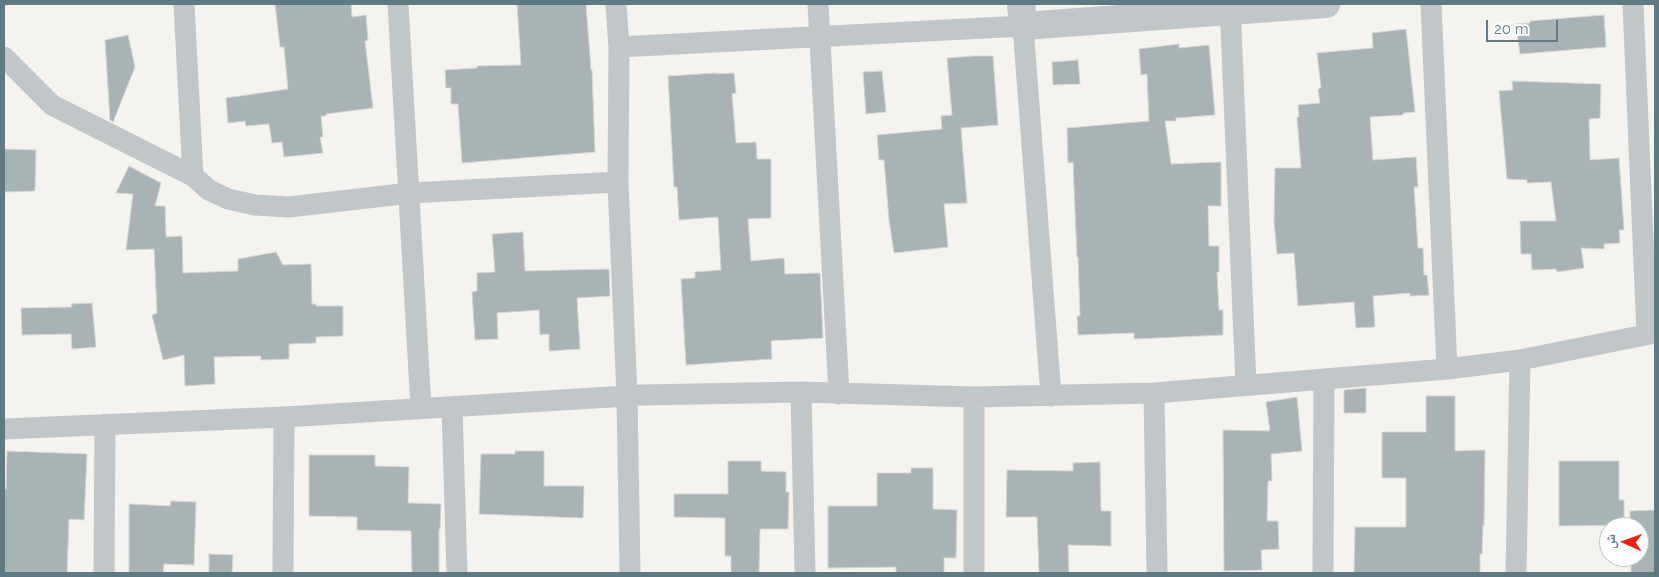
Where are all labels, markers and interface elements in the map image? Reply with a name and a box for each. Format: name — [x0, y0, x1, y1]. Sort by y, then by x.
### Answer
scale bar — [1489, 10, 1562, 42]
text: 20 m — [1494, 20, 1529, 38]
north arrow — [1599, 517, 1649, 567]
text: ش — [1602, 534, 1618, 549]

